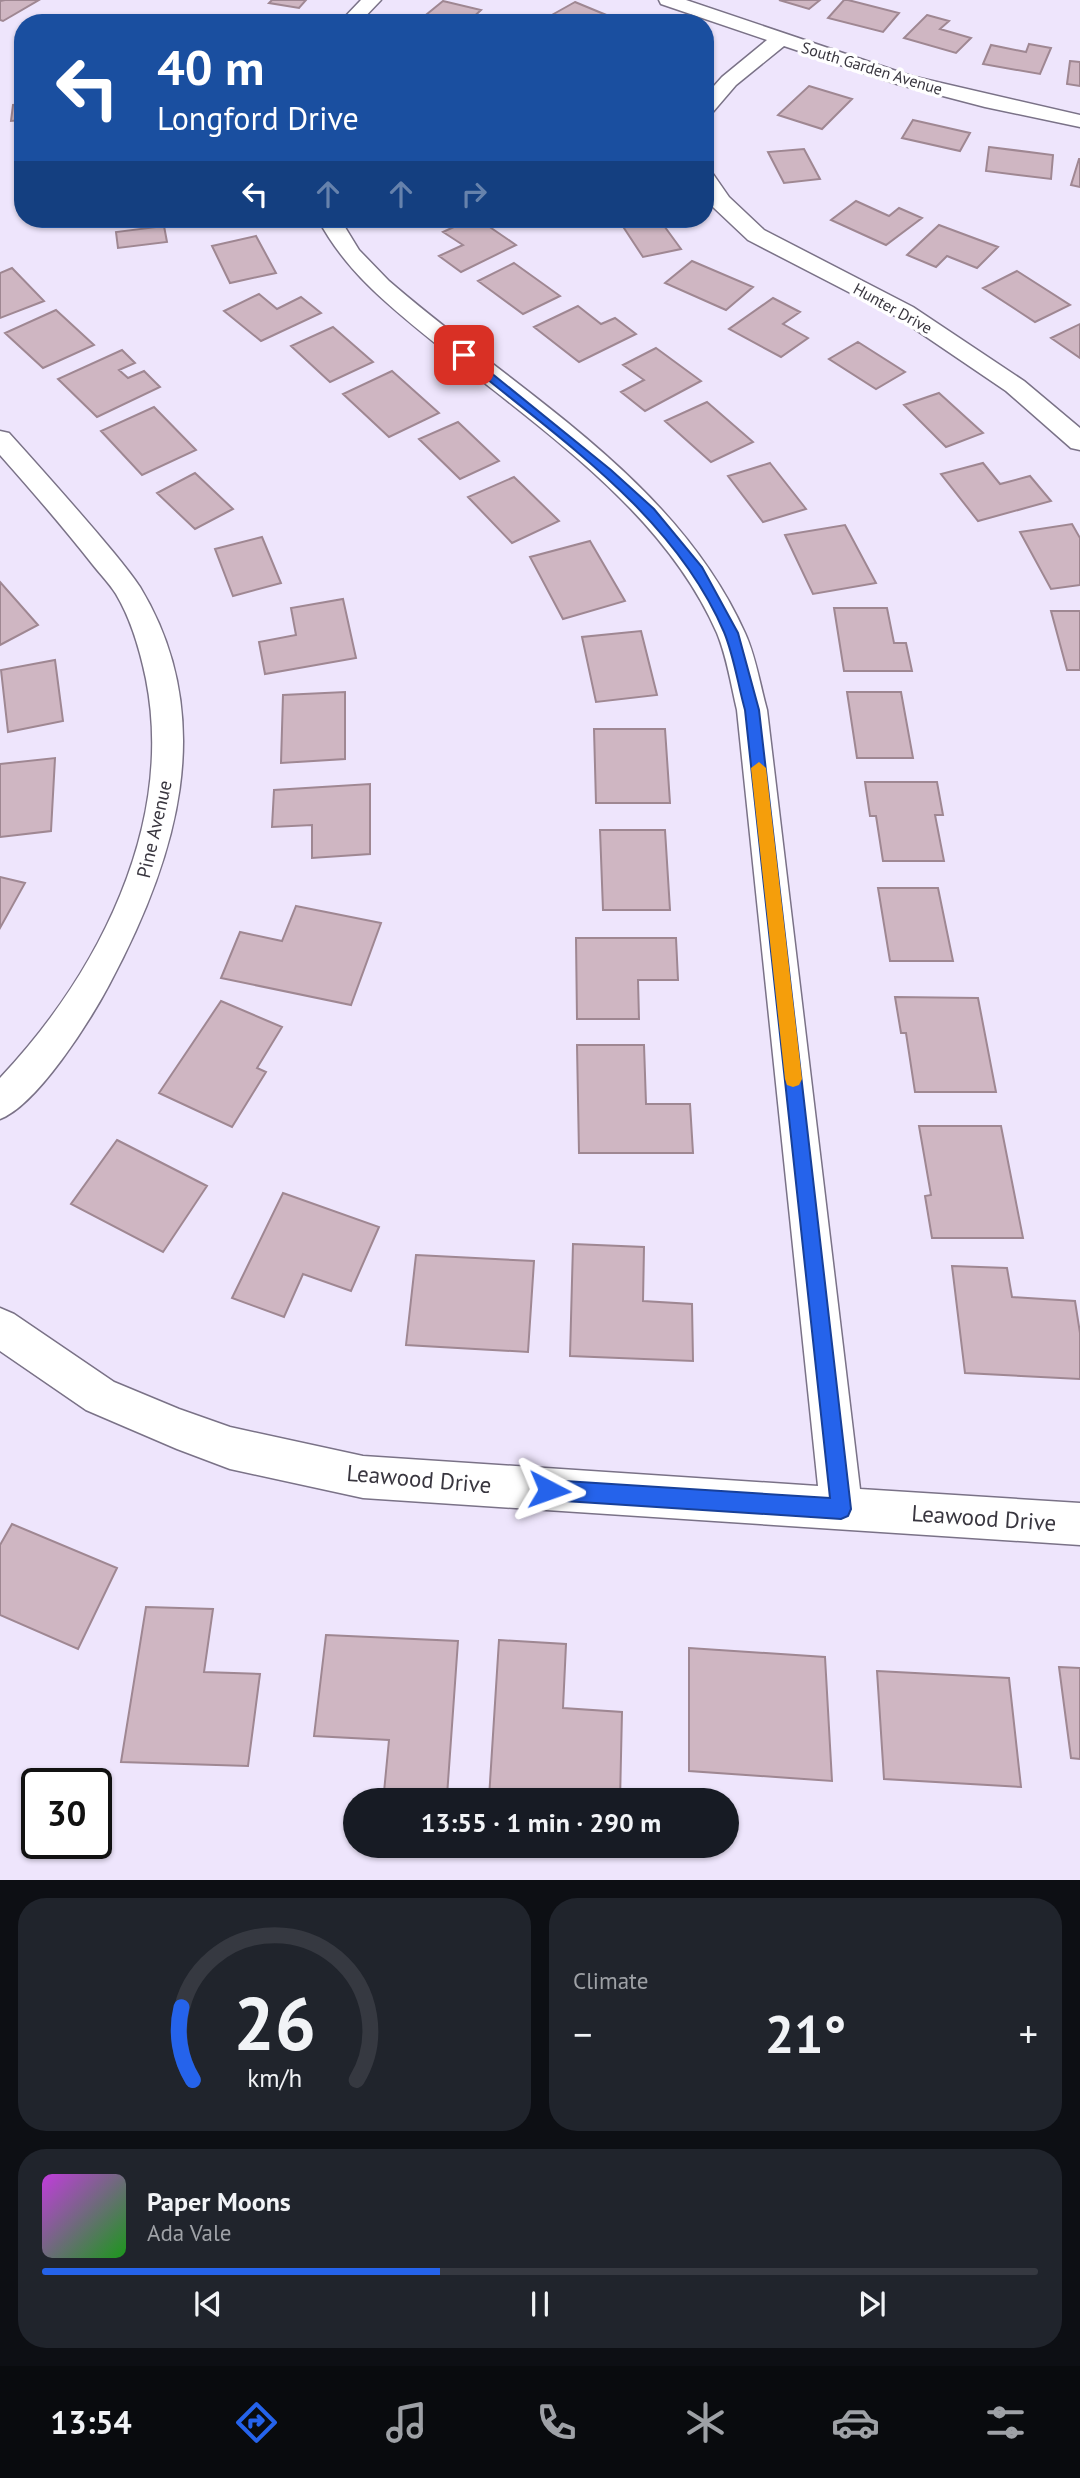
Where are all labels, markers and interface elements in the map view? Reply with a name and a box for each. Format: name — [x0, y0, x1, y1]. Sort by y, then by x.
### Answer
text: 40 m — [157, 35, 264, 99]
street label: South Garden Avenue — [799, 37, 945, 99]
icon: left — [42, 42, 133, 133]
text: Longford Drive — [157, 97, 359, 139]
icon: left — [236, 175, 274, 213]
icon: ahead — [309, 175, 347, 213]
icon: ahead — [382, 175, 420, 213]
icon: right — [455, 175, 493, 213]
street label: Hunter Drive — [850, 278, 936, 338]
pin — [434, 325, 494, 385]
icon: arrive — [445, 336, 483, 374]
street label: Pine Avenue — [131, 778, 177, 880]
position arrow — [512, 1453, 586, 1527]
street label: Leawood Drive — [346, 1458, 493, 1499]
street label: Leawood Drive — [911, 1498, 1057, 1537]
speed limit sign: 30 — [21, 1768, 112, 1859]
text: 13:55 · 1 min · 290 m — [421, 1806, 661, 1839]
text: Climate — [573, 1966, 648, 1995]
text: 26 — [233, 1977, 316, 2071]
text: 21° — [765, 2000, 846, 2067]
text: − — [573, 2009, 592, 2058]
text: + — [1019, 2009, 1038, 2058]
text: km/h — [247, 2062, 302, 2094]
text: Paper Moons — [147, 2185, 291, 2218]
text: Ada Vale — [147, 2218, 231, 2247]
icon: previous — [189, 2285, 227, 2323]
icon: pause — [521, 2285, 559, 2323]
icon: next — [853, 2285, 891, 2323]
icon: directions — [232, 2398, 281, 2447]
icon: music — [382, 2398, 431, 2447]
icon: phone — [532, 2398, 581, 2447]
icon: climate — [681, 2398, 730, 2447]
icon: car — [831, 2398, 880, 2447]
icon: filters — [981, 2398, 1030, 2447]
text: 13:54 — [50, 2401, 132, 2443]

